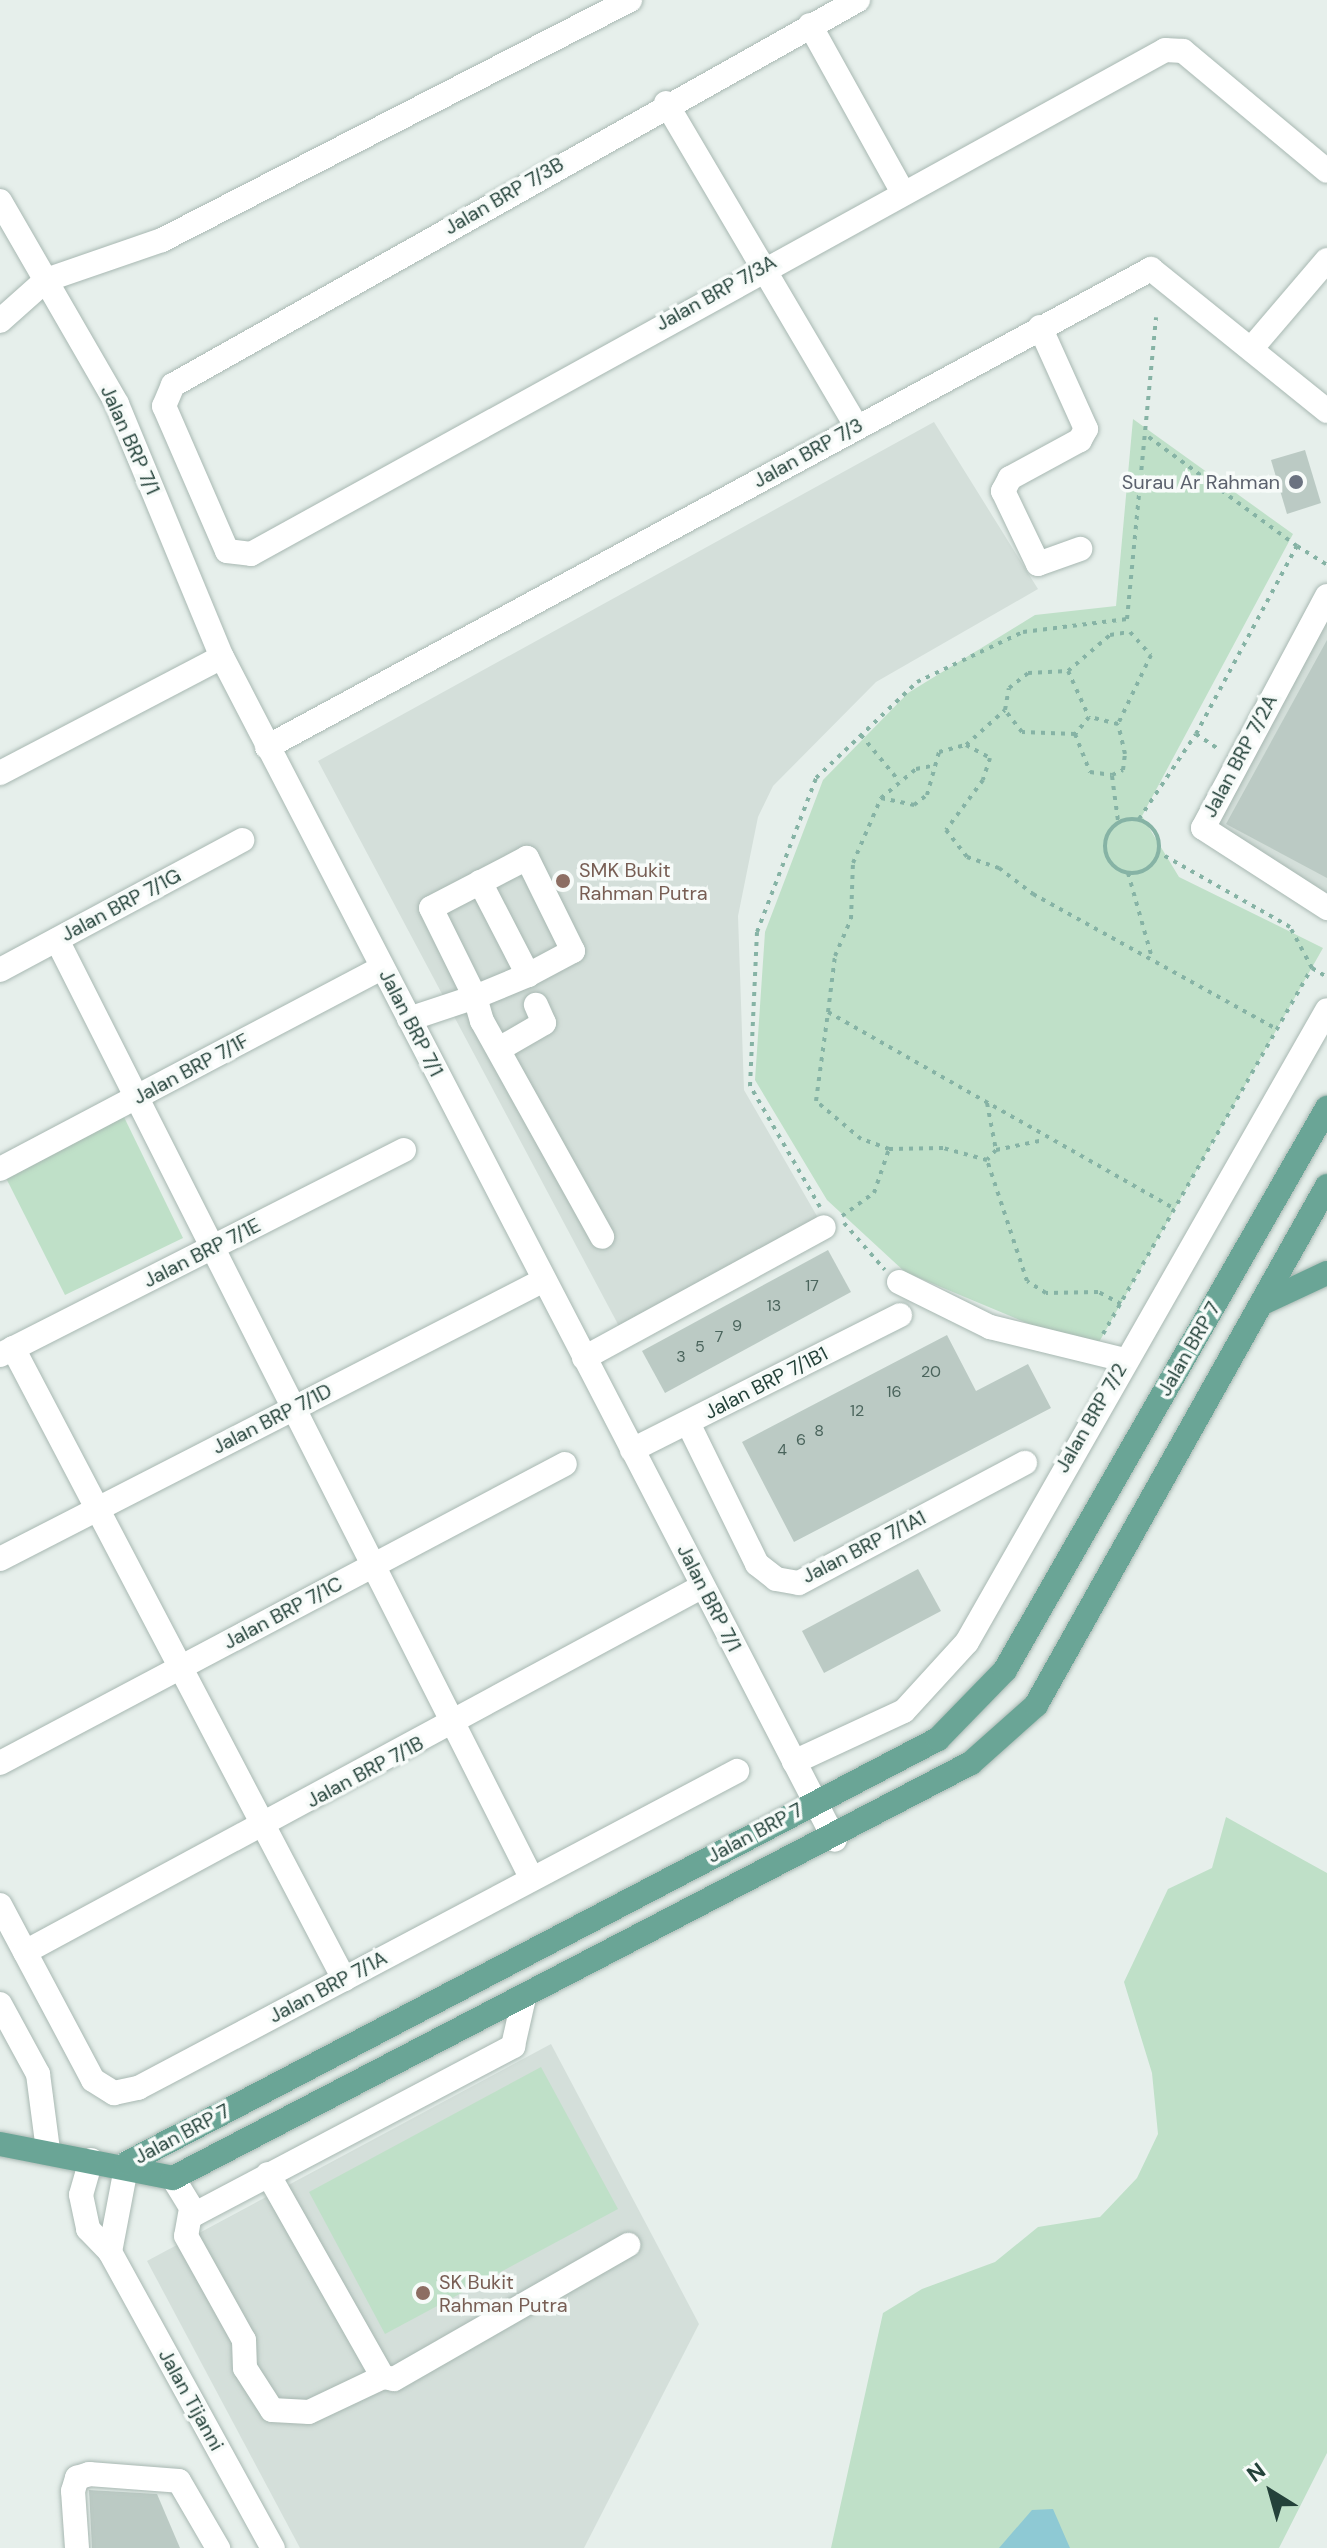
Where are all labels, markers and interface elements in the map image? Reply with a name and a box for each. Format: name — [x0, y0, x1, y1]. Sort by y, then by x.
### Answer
street label: Jalan BRP 7/3B — [440, 152, 568, 240]
street label: Jalan BRP 7/3A — [651, 250, 781, 336]
street label: Jalan BRP 7/1 — [95, 382, 165, 498]
street label: Jalan BRP 7/3 — [749, 413, 867, 493]
place label: Surau Ar Rahman — [1122, 470, 1280, 494]
marker: Surau Ar Rahman — [1287, 473, 1305, 491]
street label: Jalan BRP 7/2A — [1198, 691, 1282, 821]
place label: SMK Bukit Rahman Putra — [579, 858, 708, 905]
street label: Jalan BRP 7/1G — [57, 863, 185, 947]
marker: SMK Bukit Rahman Putra — [554, 872, 572, 890]
street label: Jalan BRP 7/1 — [374, 965, 448, 1081]
street label: Jalan BRP 7/1F — [129, 1028, 253, 1110]
street label: Jalan BRP 7/1E — [139, 1213, 265, 1293]
house number: 17 — [805, 1276, 819, 1296]
house number: 13 — [767, 1296, 781, 1316]
street label: Jalan BRP 7 — [1152, 1298, 1226, 1400]
house number: 9 — [732, 1316, 742, 1336]
house number: 7 — [715, 1327, 723, 1347]
house number: 5 — [695, 1337, 705, 1357]
street label: Jalan BRP 7/1B1 — [700, 1342, 832, 1424]
house number: 3 — [676, 1347, 686, 1367]
street label: Jalan BRP 7/2 — [1050, 1359, 1132, 1477]
house number: 20 — [921, 1362, 941, 1382]
street label: Jalan BRP 7/1D — [208, 1379, 336, 1459]
house number: 16 — [886, 1382, 902, 1402]
house number: 12 — [850, 1401, 864, 1421]
house number: 8 — [814, 1421, 824, 1441]
house number: 6 — [796, 1430, 806, 1450]
house number: 4 — [777, 1440, 787, 1460]
street label: Jalan BRP 7/1A1 — [798, 1505, 930, 1589]
street label: Jalan BRP 7/1 — [672, 1540, 746, 1656]
street label: Jalan BRP 7/1C — [219, 1572, 347, 1654]
street label: Jalan BRP 7/1B — [302, 1731, 428, 1813]
street label: Jalan BRP 7 — [703, 1798, 807, 1868]
street label: Jalan BRP 7/1A — [265, 1946, 391, 2028]
street label: Jalan BRP 7 — [130, 2099, 234, 2169]
place label: SK Bukit Rahman Putra — [439, 2270, 568, 2317]
marker: SK Bukit Rahman Putra — [414, 2284, 432, 2302]
street label: Jalan Tijanni — [153, 2345, 229, 2455]
north arrow — [1231, 2452, 1311, 2532]
text: N — [1241, 2456, 1271, 2489]

